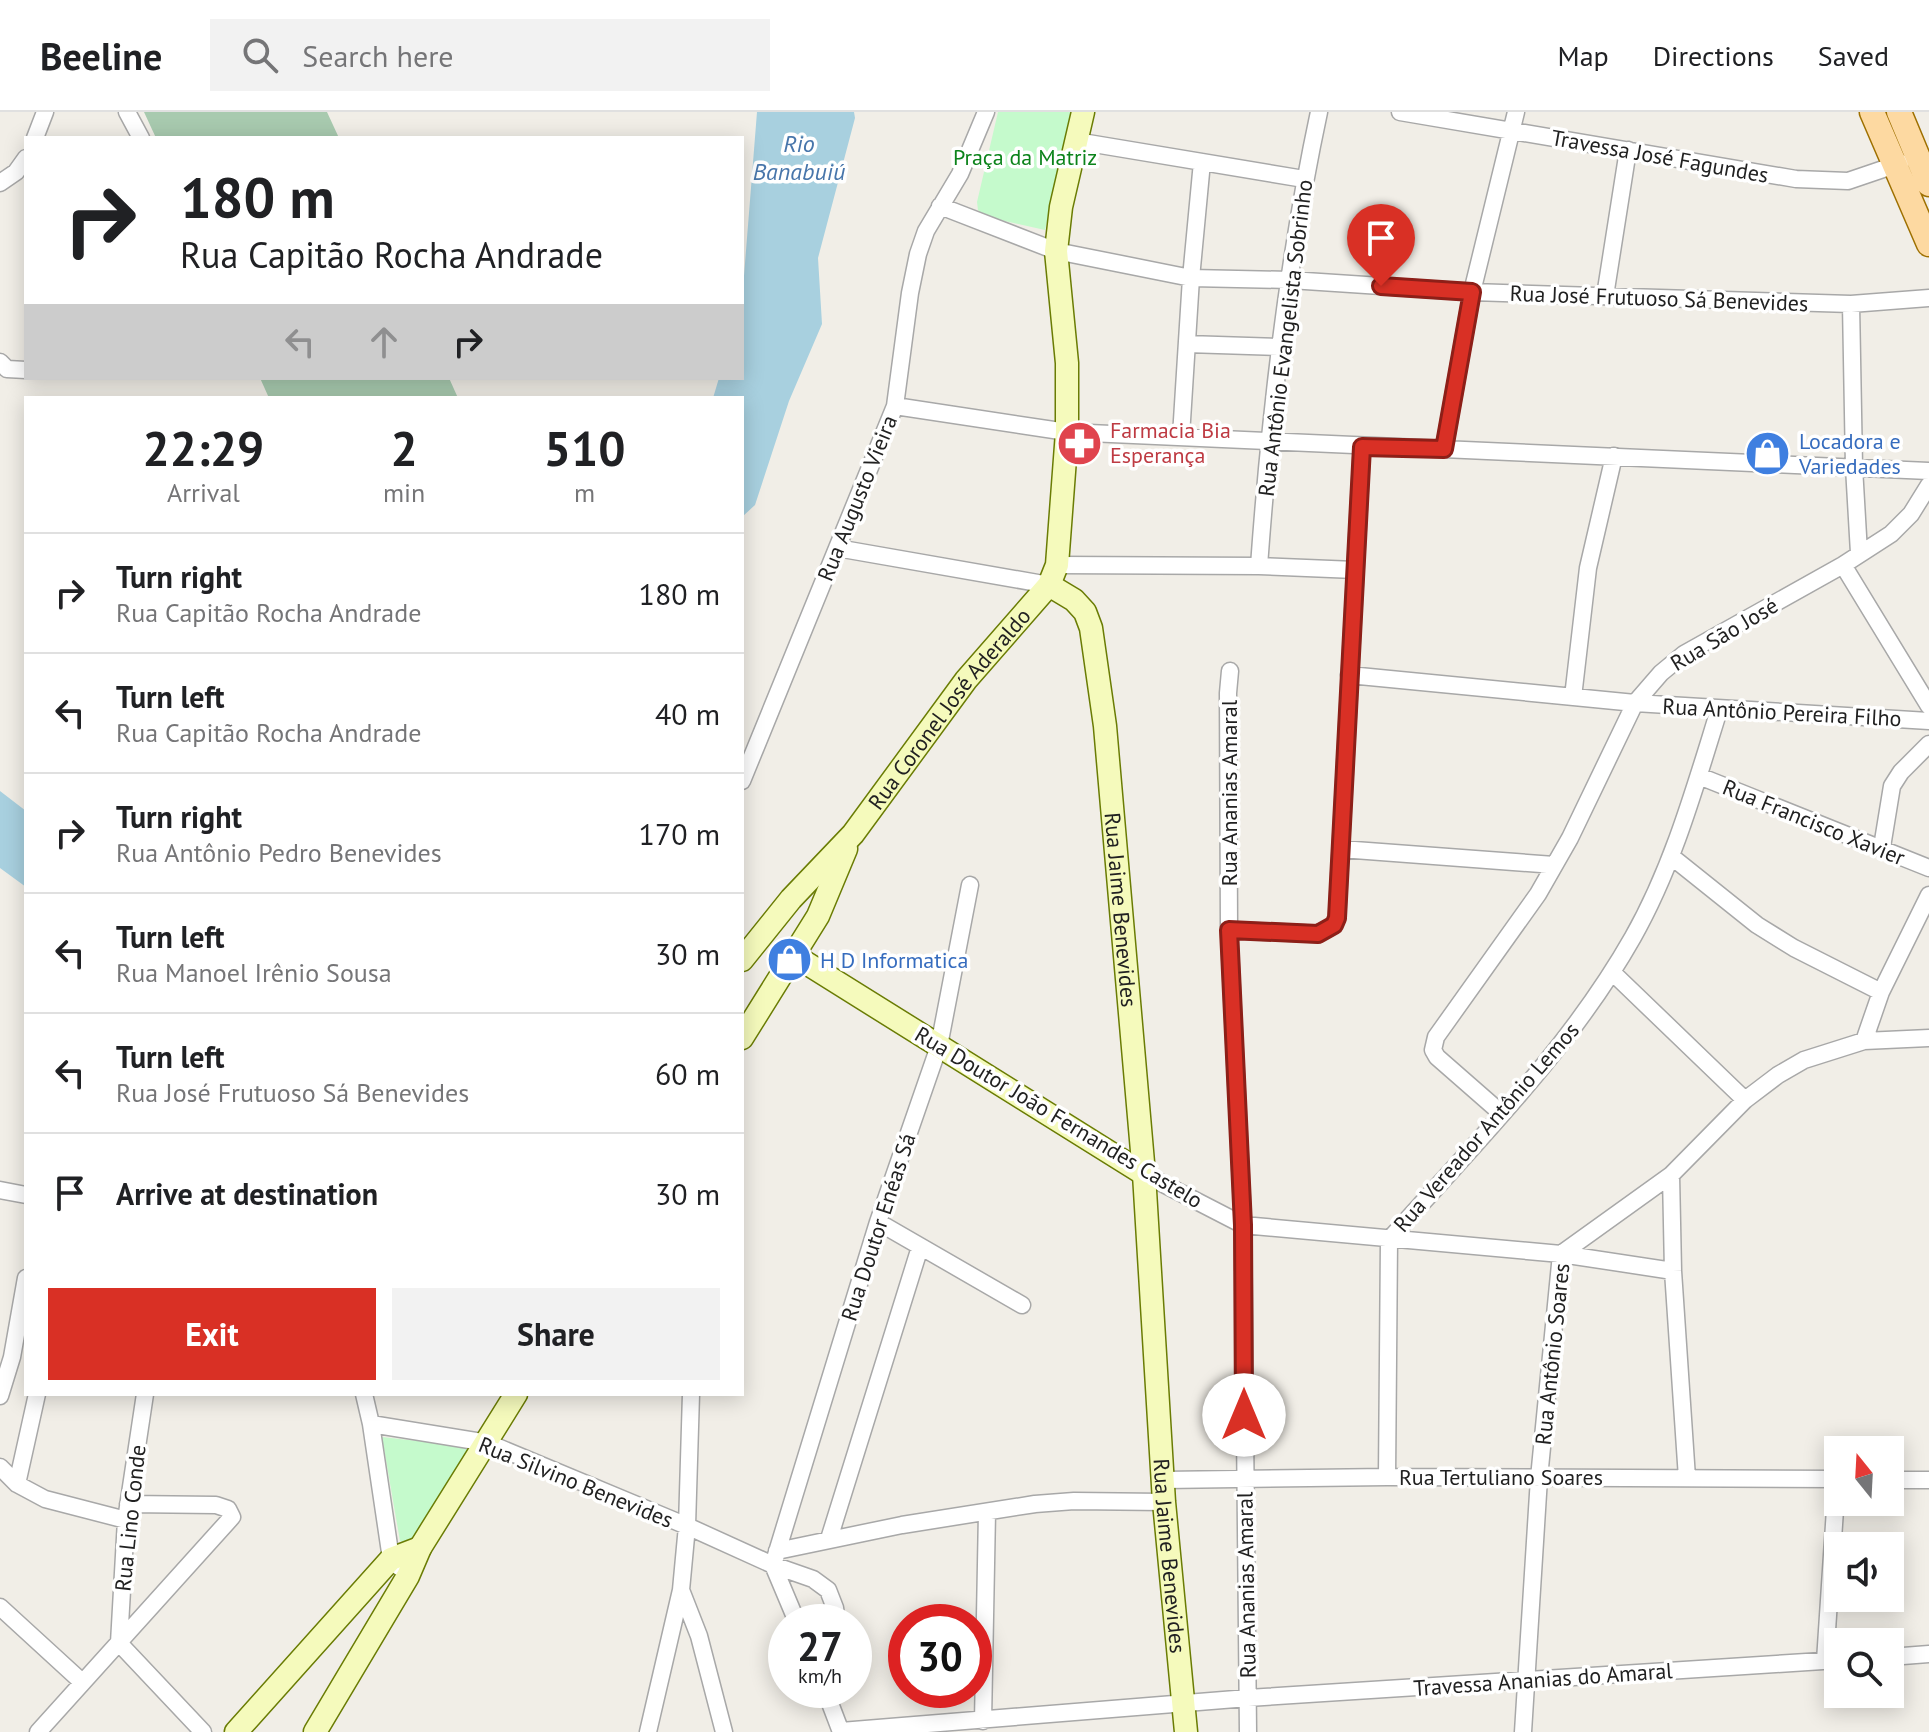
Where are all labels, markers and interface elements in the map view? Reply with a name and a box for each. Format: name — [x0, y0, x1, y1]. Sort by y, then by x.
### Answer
search box — [210, 19, 770, 91]
text: Beeline — [40, 31, 162, 80]
icon: search — [238, 33, 282, 77]
text: Search here — [302, 36, 454, 75]
text: Map — [1558, 37, 1609, 74]
text: Directions — [1653, 37, 1774, 74]
text: Saved — [1818, 37, 1889, 74]
street label: Travessa José Fagundes — [1549, 123, 1771, 189]
water label: Rio Banabuiú — [753, 128, 845, 187]
park label: Praça da Matriz — [953, 143, 1097, 171]
text: 180 m — [180, 161, 335, 233]
icon: right — [48, 168, 152, 272]
street label: Rua Antônio Evangelista Sobrinho — [1252, 178, 1318, 498]
pin — [1347, 204, 1415, 286]
icon: arrive — [1359, 216, 1403, 260]
text: Rua Capitão Rocha Andrade — [180, 231, 603, 278]
street label: Rua José Frutuoso Sá Benevides — [1509, 279, 1809, 317]
icon: left — [278, 320, 322, 364]
icon: ahead — [362, 320, 406, 364]
icon: right — [446, 320, 490, 364]
street label: Rua Augusto Vieira — [811, 411, 903, 585]
place label: Farmacia Bia Esperança — [1110, 416, 1231, 469]
text: 22:29 — [143, 417, 264, 479]
text: 2 — [390, 417, 418, 479]
text: 510 — [544, 417, 625, 479]
pharmacy icon: Farmacia Bia Esperança — [1055, 419, 1103, 467]
place label: Locadora e Variedades — [1798, 427, 1901, 480]
shop icon: Locadora e Variedades — [1744, 430, 1792, 478]
text: Arrival — [167, 476, 240, 509]
text: min — [383, 476, 425, 509]
text: m — [574, 476, 595, 509]
text: Turn right — [116, 557, 242, 596]
icon: right — [48, 571, 92, 615]
text: 180 m — [639, 574, 720, 613]
street label: Rua São José — [1665, 591, 1783, 677]
text: Rua Capitão Rocha Andrade — [116, 596, 421, 629]
street label: Rua Coronel José Aderaldo — [862, 602, 1036, 815]
text: Turn left — [116, 677, 224, 716]
icon: left — [48, 691, 92, 735]
street label: Rua Antônio Pereira Filho — [1662, 692, 1902, 732]
text: 40 m — [655, 694, 720, 733]
street label: Rua Ananias Amaral — [1215, 699, 1243, 886]
text: Rua Capitão Rocha Andrade — [116, 716, 421, 749]
street label: Rua Francisco Xavier — [1719, 773, 1910, 871]
text: Turn right — [116, 797, 242, 836]
icon: right — [48, 811, 92, 855]
street label: Rua Jaime Benevides — [1099, 811, 1143, 1008]
text: 170 m — [639, 814, 720, 853]
text: Rua Antônio Pedro Benevides — [116, 836, 442, 869]
text: Turn left — [116, 917, 224, 956]
icon: left — [48, 931, 92, 975]
text: 30 m — [655, 934, 720, 973]
shop icon: H D Informatica — [765, 936, 813, 984]
place label: H D Informatica — [820, 946, 968, 974]
text: Rua Manoel Irênio Sousa — [116, 956, 392, 989]
street label: Rua Vereador Antônio Lemos — [1387, 1016, 1585, 1238]
street label: Rua Doutor João Fernandes Castelo — [910, 1020, 1208, 1214]
text: Turn left — [116, 1037, 224, 1076]
icon: left — [48, 1051, 92, 1095]
text: 60 m — [655, 1054, 720, 1093]
text: Rua José Frutuoso Sá Benevides — [116, 1076, 469, 1109]
street label: Rua Doutor Enéas Sá — [834, 1130, 922, 1324]
icon: arrive — [48, 1171, 92, 1215]
text: Arrive at destination — [116, 1174, 378, 1213]
text: 30 m — [655, 1174, 720, 1213]
street label: Rua Antônio Soares — [1529, 1262, 1575, 1446]
button: Exit — [48, 1288, 376, 1380]
button: Share — [392, 1288, 720, 1380]
position arrow — [1202, 1373, 1286, 1457]
street label: Rua Silvino Benevides — [475, 1430, 677, 1534]
north arrow — [1824, 1436, 1904, 1516]
map controls — [1824, 1436, 1904, 1708]
street label: Rua Lino Conde — [108, 1443, 152, 1593]
street label: Rua Jaime Benevides — [1147, 1458, 1192, 1654]
street label: Rua Tertuliano Soares — [1399, 1463, 1603, 1491]
street label: Rua Ananias Amaral — [1230, 1491, 1262, 1678]
button: sound — [1824, 1532, 1904, 1612]
speed limit sign: 30 — [888, 1604, 992, 1708]
text: 27 — [797, 1620, 843, 1672]
button: search — [1824, 1628, 1904, 1708]
street label: Travessa Ananias do Amaral — [1413, 1656, 1674, 1702]
text: km/h — [798, 1663, 842, 1689]

